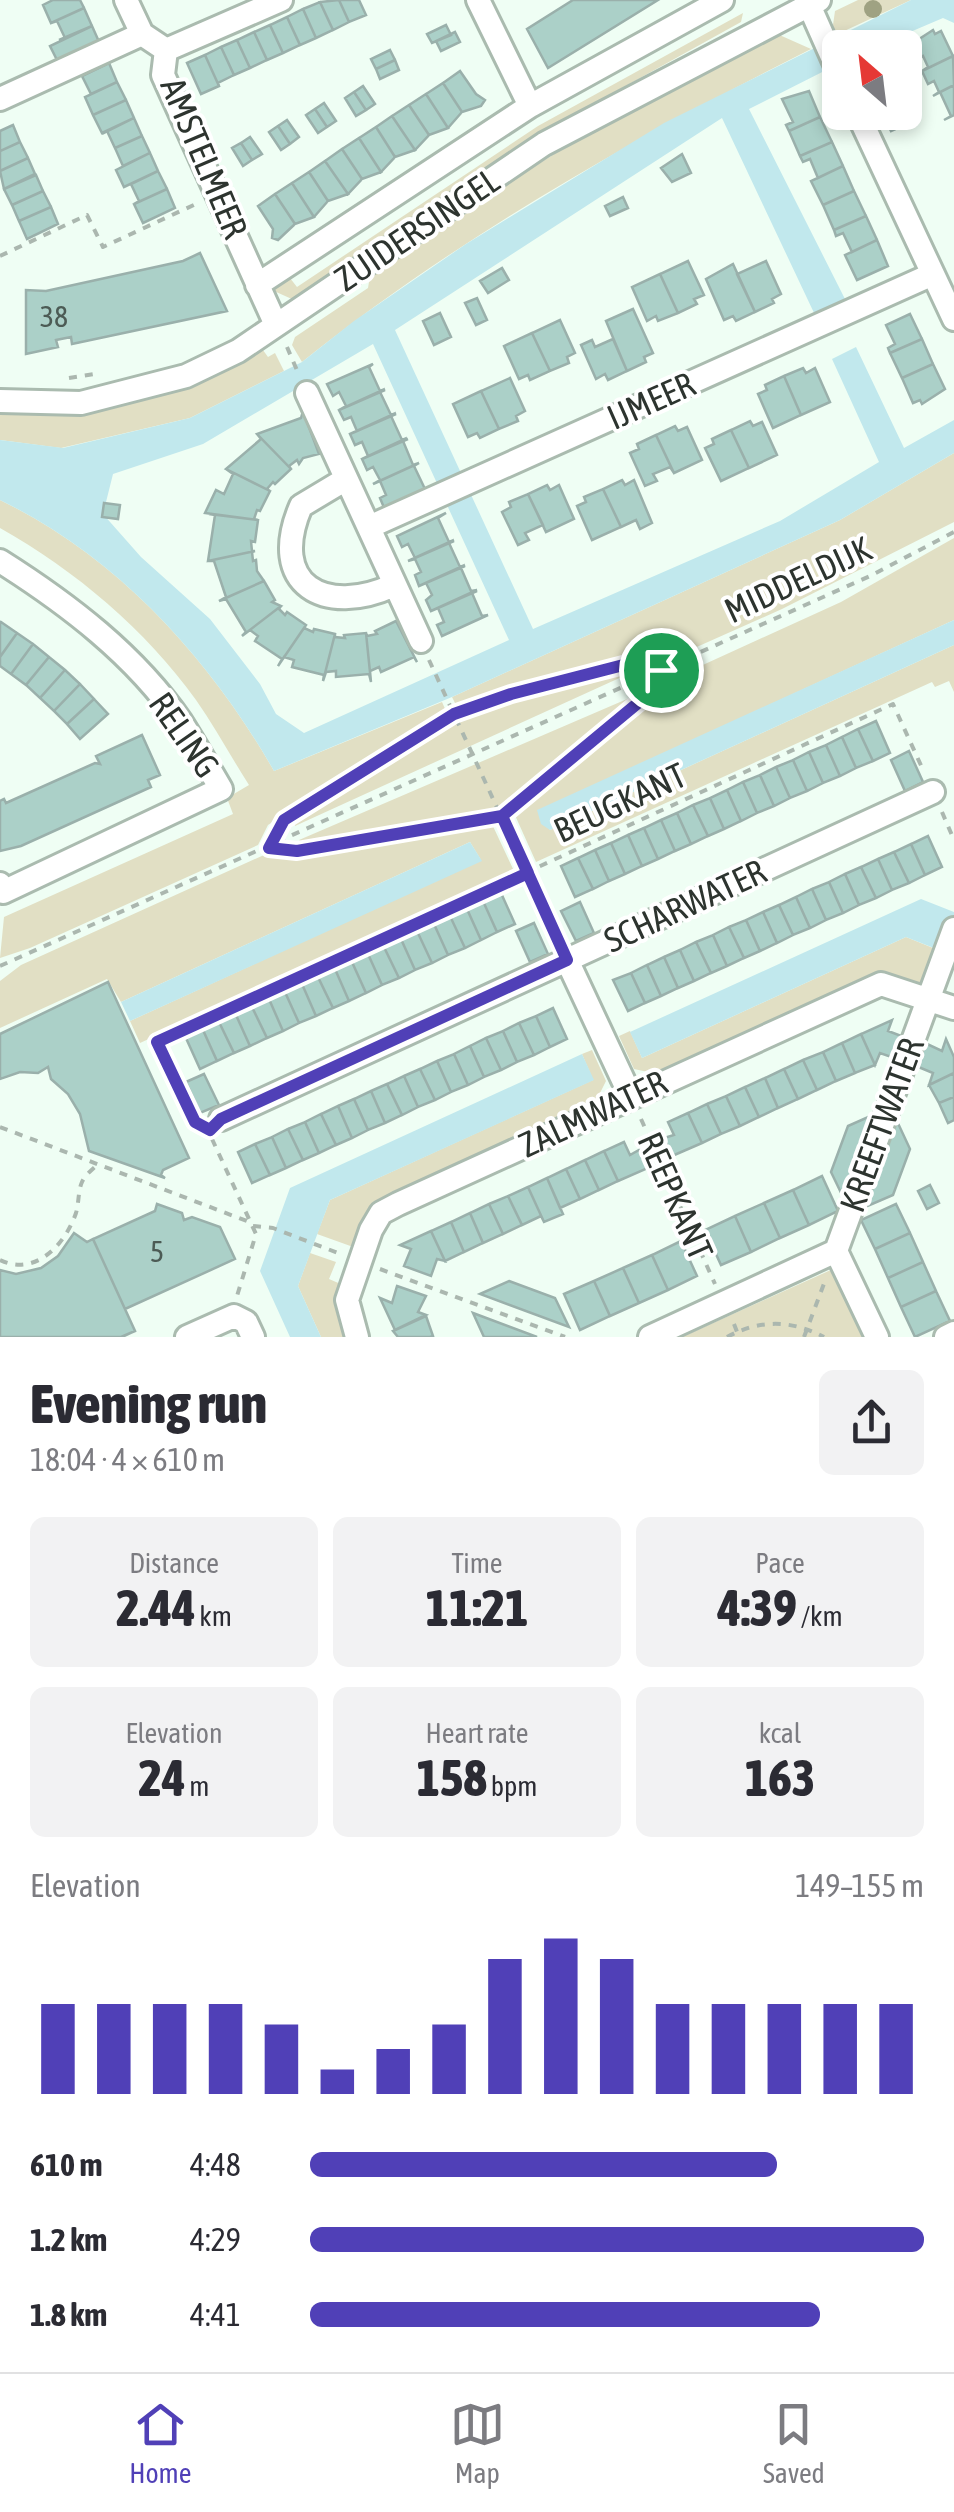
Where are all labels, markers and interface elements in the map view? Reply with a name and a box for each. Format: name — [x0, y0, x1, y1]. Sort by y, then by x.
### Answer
north arrow — [822, 30, 922, 130]
map controls — [822, 30, 922, 130]
street label: AMSTELMEER — [153, 72, 257, 244]
street label: ZUIDERSINGEL — [327, 160, 506, 298]
house number: 38 — [40, 299, 68, 333]
street label: IJMEER — [601, 363, 701, 437]
street label: MIDDELDIJK — [718, 528, 877, 630]
pin — [619, 628, 704, 713]
icon: arrive — [634, 643, 689, 698]
street label: RELING — [141, 684, 228, 784]
street label: BEUGKANT — [547, 754, 692, 850]
street label: SCHARWATER — [598, 850, 772, 960]
street label: KREEFTWATER — [831, 1032, 931, 1217]
street label: ZALMWATER — [512, 1061, 673, 1165]
street label: REEPKANT — [630, 1126, 722, 1265]
house number: 5 — [150, 1234, 164, 1268]
button: share — [819, 1370, 924, 1475]
text: Evening run — [30, 1372, 267, 1435]
text: 18:04 · 4 × 610 m — [30, 1441, 225, 1478]
text: Distance — [129, 1547, 219, 1579]
text: Time — [451, 1547, 503, 1579]
text: Pace — [755, 1547, 805, 1579]
text: 2.44 — [116, 1579, 196, 1637]
text: 11:21 — [426, 1579, 528, 1637]
text: 4:39 — [717, 1579, 797, 1637]
text: km — [196, 1600, 232, 1632]
text: /km — [797, 1600, 843, 1632]
text: Elevation — [125, 1717, 223, 1749]
text: Heart rate — [425, 1717, 529, 1749]
text: kcal — [759, 1717, 801, 1749]
text: 24 — [139, 1749, 186, 1807]
text: 158 — [416, 1749, 487, 1807]
text: 163 — [745, 1749, 815, 1807]
text: m — [186, 1770, 210, 1802]
text: bpm — [487, 1770, 538, 1802]
text: Elevation — [30, 1867, 141, 1904]
text: 149–155 m — [795, 1867, 924, 1904]
text: 610 m — [30, 2146, 103, 2183]
text: 4:48 — [190, 2146, 241, 2183]
text: 1.2 km — [30, 2221, 107, 2258]
text: 4:29 — [190, 2221, 241, 2258]
text: 1.8 km — [30, 2296, 107, 2333]
text: 4:41 — [190, 2296, 241, 2333]
tab: Home — [129, 2397, 191, 2489]
tab: Map — [450, 2397, 505, 2489]
tab: Saved — [763, 2397, 825, 2489]

